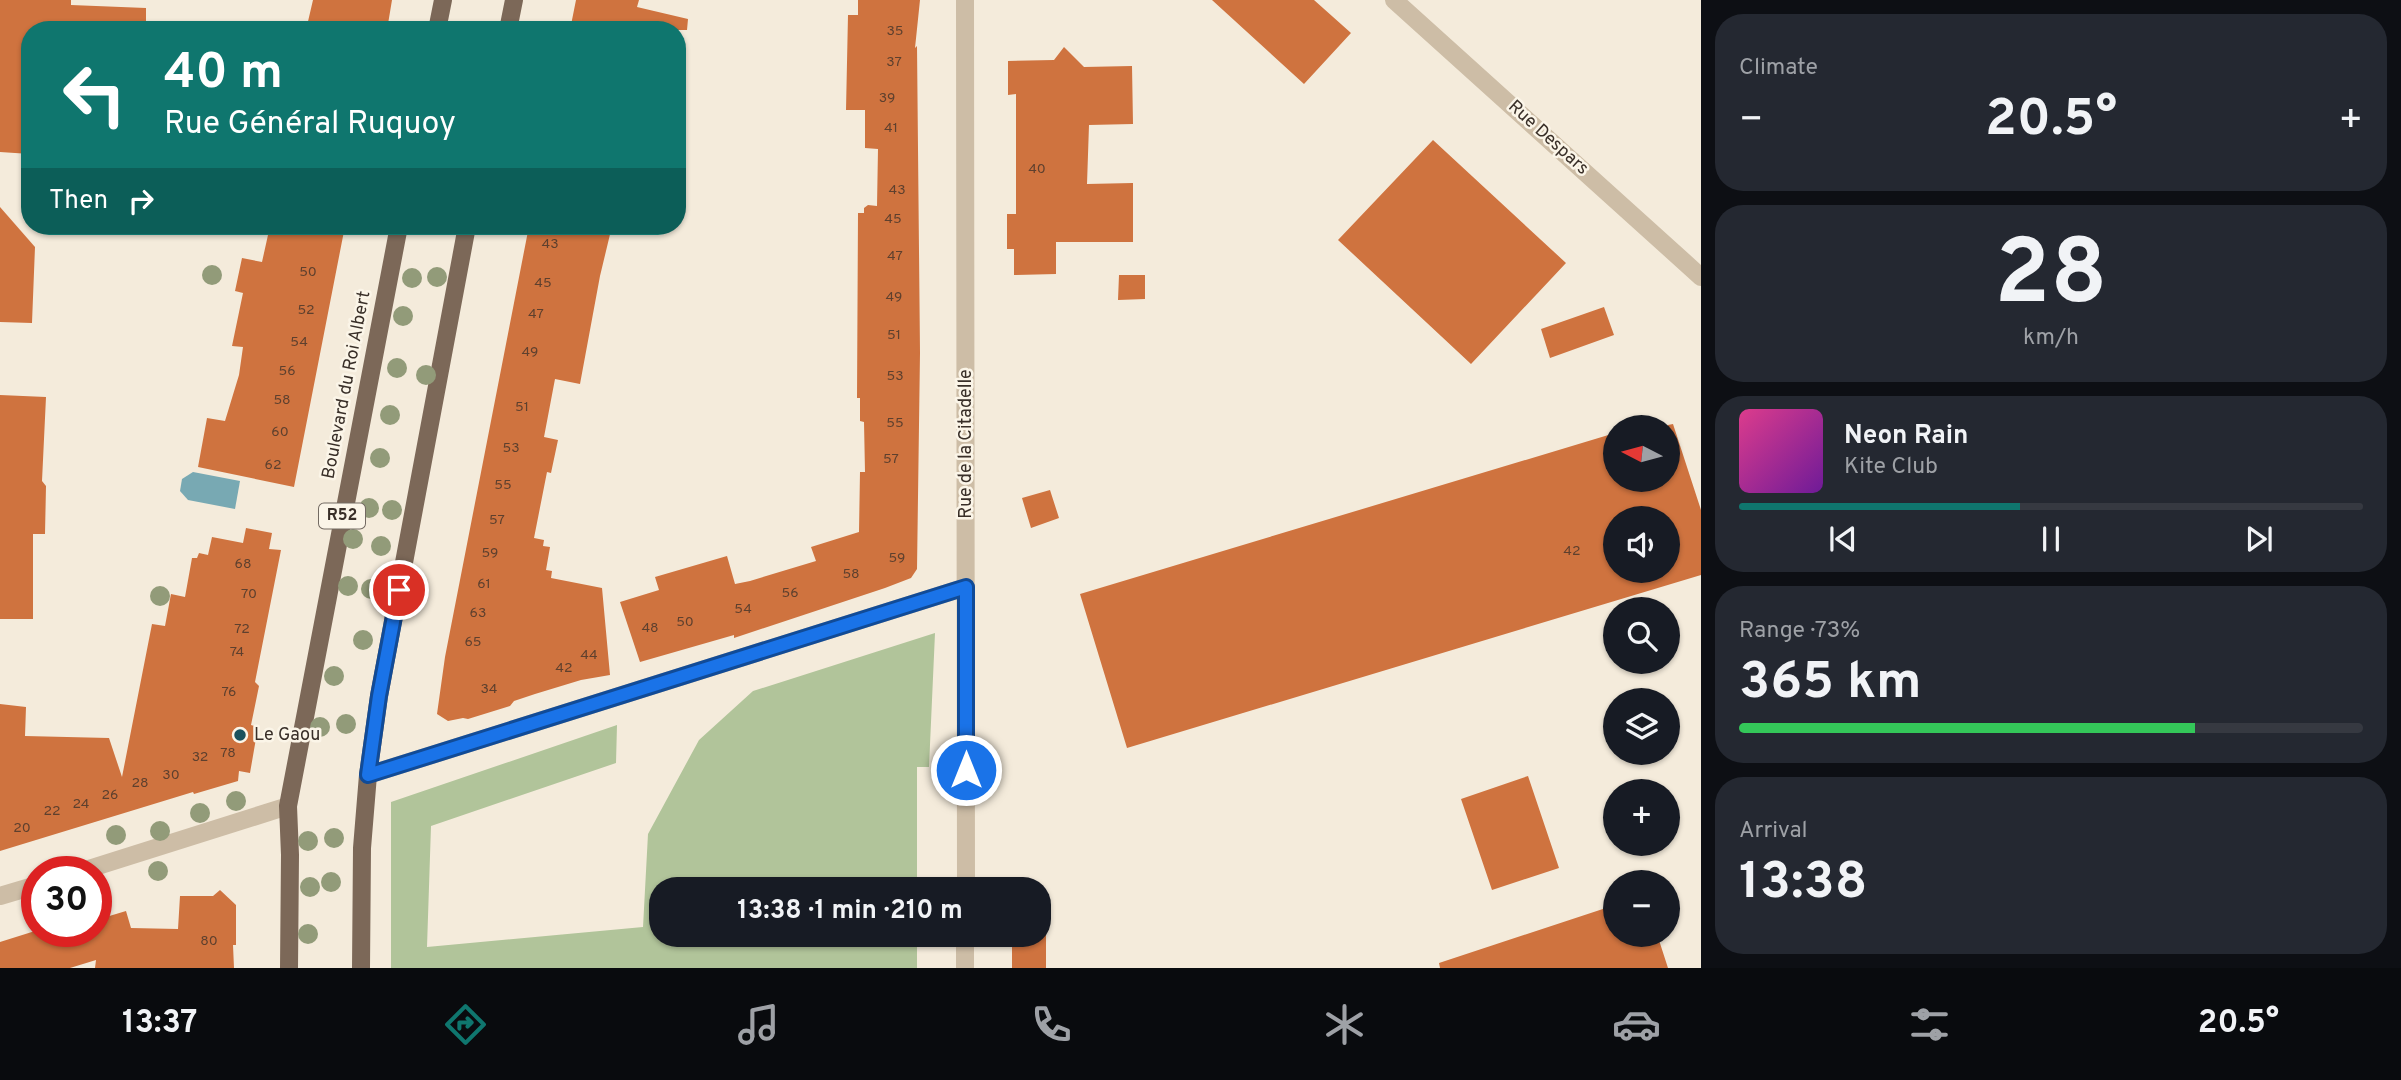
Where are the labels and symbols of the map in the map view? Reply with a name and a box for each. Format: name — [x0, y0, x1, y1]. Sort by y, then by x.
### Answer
house number: 35 — [886, 23, 904, 40]
house number: 37 — [886, 54, 902, 71]
house number: 39 — [879, 90, 895, 107]
street label: Rue Despars — [1503, 96, 1593, 180]
house number: 41 — [884, 120, 898, 137]
house number: 40 — [1028, 161, 1046, 178]
house number: 43 — [888, 182, 906, 199]
house number: 45 — [884, 211, 902, 228]
house number: 43 — [541, 236, 559, 253]
house number: 47 — [887, 248, 903, 265]
house number: 50 — [299, 264, 317, 281]
house number: 45 — [534, 275, 552, 292]
street label: Boulevard du Roi Albert — [317, 289, 377, 481]
house number: 49 — [886, 289, 902, 306]
house number: 52 — [297, 302, 315, 319]
house number: 47 — [528, 306, 544, 323]
house number: 51 — [887, 327, 901, 344]
house number: 54 — [290, 334, 308, 351]
house number: 49 — [522, 344, 538, 361]
house number: 56 — [278, 363, 296, 380]
house number: 53 — [886, 368, 904, 385]
street label: Rue de la Citadelle — [955, 369, 978, 519]
house number: 58 — [273, 392, 291, 409]
house number: 51 — [515, 399, 529, 416]
house number: 55 — [886, 415, 904, 432]
north arrow — [1603, 415, 1680, 492]
house number: 60 — [271, 424, 289, 441]
house number: 53 — [502, 440, 520, 457]
house number: 57 — [883, 451, 899, 468]
house number: 62 — [265, 457, 281, 474]
house number: 55 — [494, 477, 512, 494]
road number: R52 — [319, 503, 365, 528]
house number: 57 — [489, 512, 505, 529]
house number: 42 — [1563, 543, 1581, 560]
house number: 59 — [482, 545, 498, 562]
house number: 59 — [889, 550, 905, 567]
house number: 68 — [235, 556, 251, 573]
pin — [369, 560, 429, 620]
house number: 58 — [842, 566, 860, 583]
house number: 61 — [477, 576, 491, 593]
house number: 56 — [781, 585, 799, 602]
house number: 70 — [241, 586, 257, 603]
house number: 54 — [734, 601, 752, 618]
house number: 63 — [470, 605, 486, 622]
house number: 50 — [676, 614, 694, 631]
house number: 48 — [641, 620, 659, 637]
house number: 72 — [234, 621, 250, 638]
house number: 65 — [464, 634, 482, 651]
house number: 74 — [230, 644, 244, 661]
house number: 44 — [580, 647, 598, 664]
house number: 42 — [555, 660, 573, 677]
house number: 34 — [480, 681, 498, 698]
house number: 76 — [222, 684, 236, 701]
place label: Le Gaou — [254, 724, 320, 747]
marker: Le Gaou — [232, 727, 248, 743]
position arrow — [929, 733, 1003, 807]
house number: 78 — [220, 745, 236, 762]
house number: 32 — [192, 749, 208, 766]
house number: 30 — [162, 767, 180, 784]
house number: 28 — [131, 775, 149, 792]
house number: 26 — [102, 787, 118, 804]
house number: 24 — [72, 796, 90, 813]
house number: 22 — [43, 803, 61, 820]
house number: 20 — [13, 820, 31, 837]
speed limit sign: 30 — [21, 856, 112, 947]
house number: 80 — [200, 933, 218, 950]

